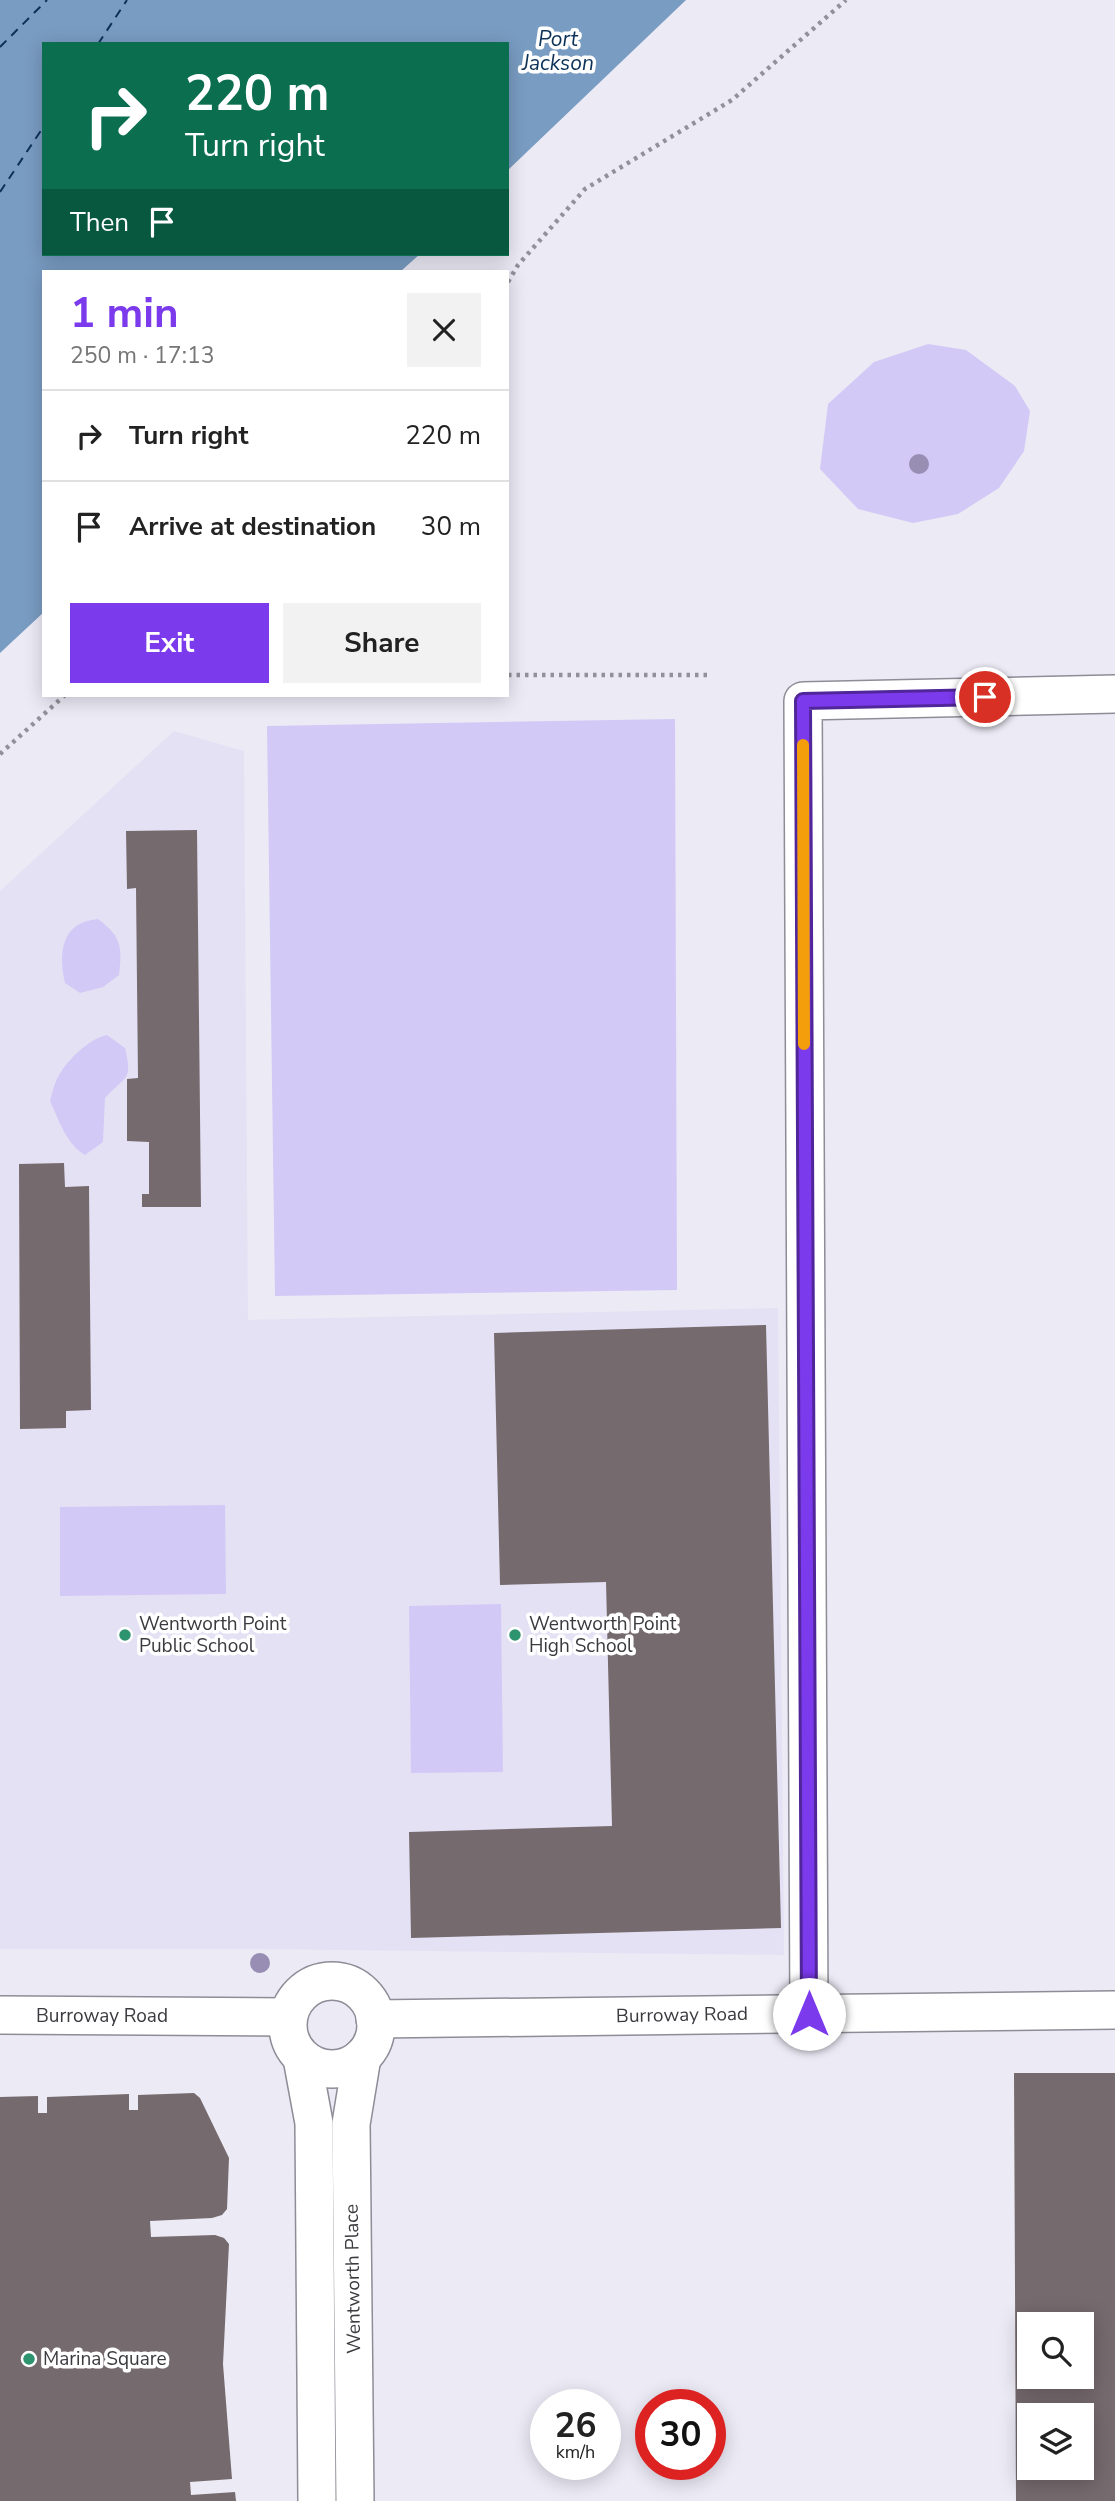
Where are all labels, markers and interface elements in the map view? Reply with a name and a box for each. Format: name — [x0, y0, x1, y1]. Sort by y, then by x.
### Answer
water label: Port Jackson — [521, 25, 594, 77]
text: 220 m — [185, 60, 329, 127]
icon: right — [70, 70, 161, 161]
text: Turn right — [185, 124, 325, 167]
icon: arrive — [143, 203, 181, 241]
text: Then — [70, 205, 129, 240]
text: 1 min — [70, 285, 179, 342]
button: close — [407, 293, 481, 367]
text: 250 m · 17:13 — [70, 340, 215, 371]
icon: right — [70, 417, 108, 455]
text: Turn right — [129, 418, 248, 453]
text: 220 m — [405, 418, 481, 453]
icon: arrive — [70, 508, 108, 546]
text: Arrive at destination — [129, 509, 376, 544]
text: 30 m — [421, 509, 481, 544]
button: Exit — [70, 603, 269, 683]
button: Share — [283, 603, 481, 683]
pin — [955, 667, 1015, 727]
icon: arrive — [966, 678, 1004, 716]
place label: Wentworth Point Public School — [139, 1611, 287, 1659]
place label: Wentworth Point High School — [529, 1611, 677, 1659]
marker: Wentworth Point Public School — [117, 1627, 133, 1643]
marker: Wentworth Point High School — [507, 1627, 523, 1643]
position arrow — [772, 1977, 846, 2051]
street label: Burroway Road — [616, 2001, 748, 2029]
street label: Burroway Road — [36, 2003, 168, 2029]
street label: Wentworth Place — [339, 2204, 367, 2354]
map controls — [1017, 2312, 1094, 2480]
button: search — [1017, 2312, 1094, 2389]
place label: Marina Square — [43, 2346, 167, 2372]
marker: Marina Square — [21, 2351, 37, 2367]
speed limit sign: 30 — [635, 2389, 726, 2480]
text: 26 — [554, 2402, 597, 2449]
button: layers — [1017, 2403, 1094, 2480]
text: km/h — [556, 2440, 595, 2464]

